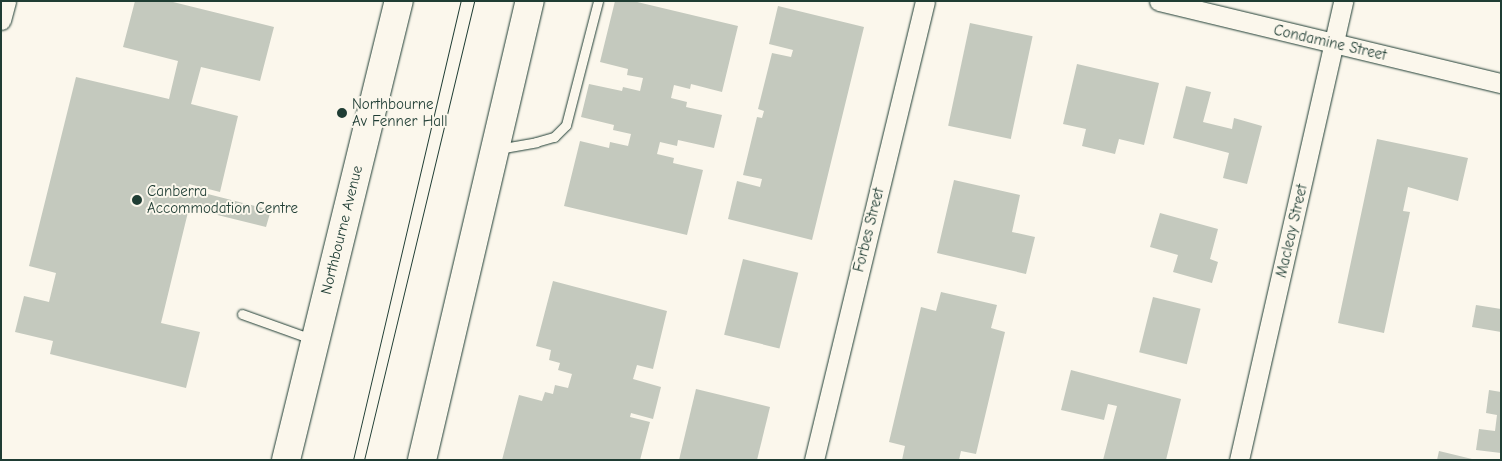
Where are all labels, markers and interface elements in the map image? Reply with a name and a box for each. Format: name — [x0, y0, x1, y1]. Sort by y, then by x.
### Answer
street label: Condamine Street — [1272, 21, 1388, 65]
place label: Northbourne Av Fenner Hall — [352, 95, 448, 130]
marker: Northbourne Av Fenner Hall — [336, 107, 348, 119]
street label: Northbourne Avenue — [317, 164, 367, 296]
place label: Canberra Accommodation Centre — [147, 182, 298, 217]
street label: Macleay Street — [1273, 183, 1311, 279]
street label: Forbes Street — [850, 186, 888, 274]
marker: Canberra Accommodation Centre — [131, 194, 143, 206]

